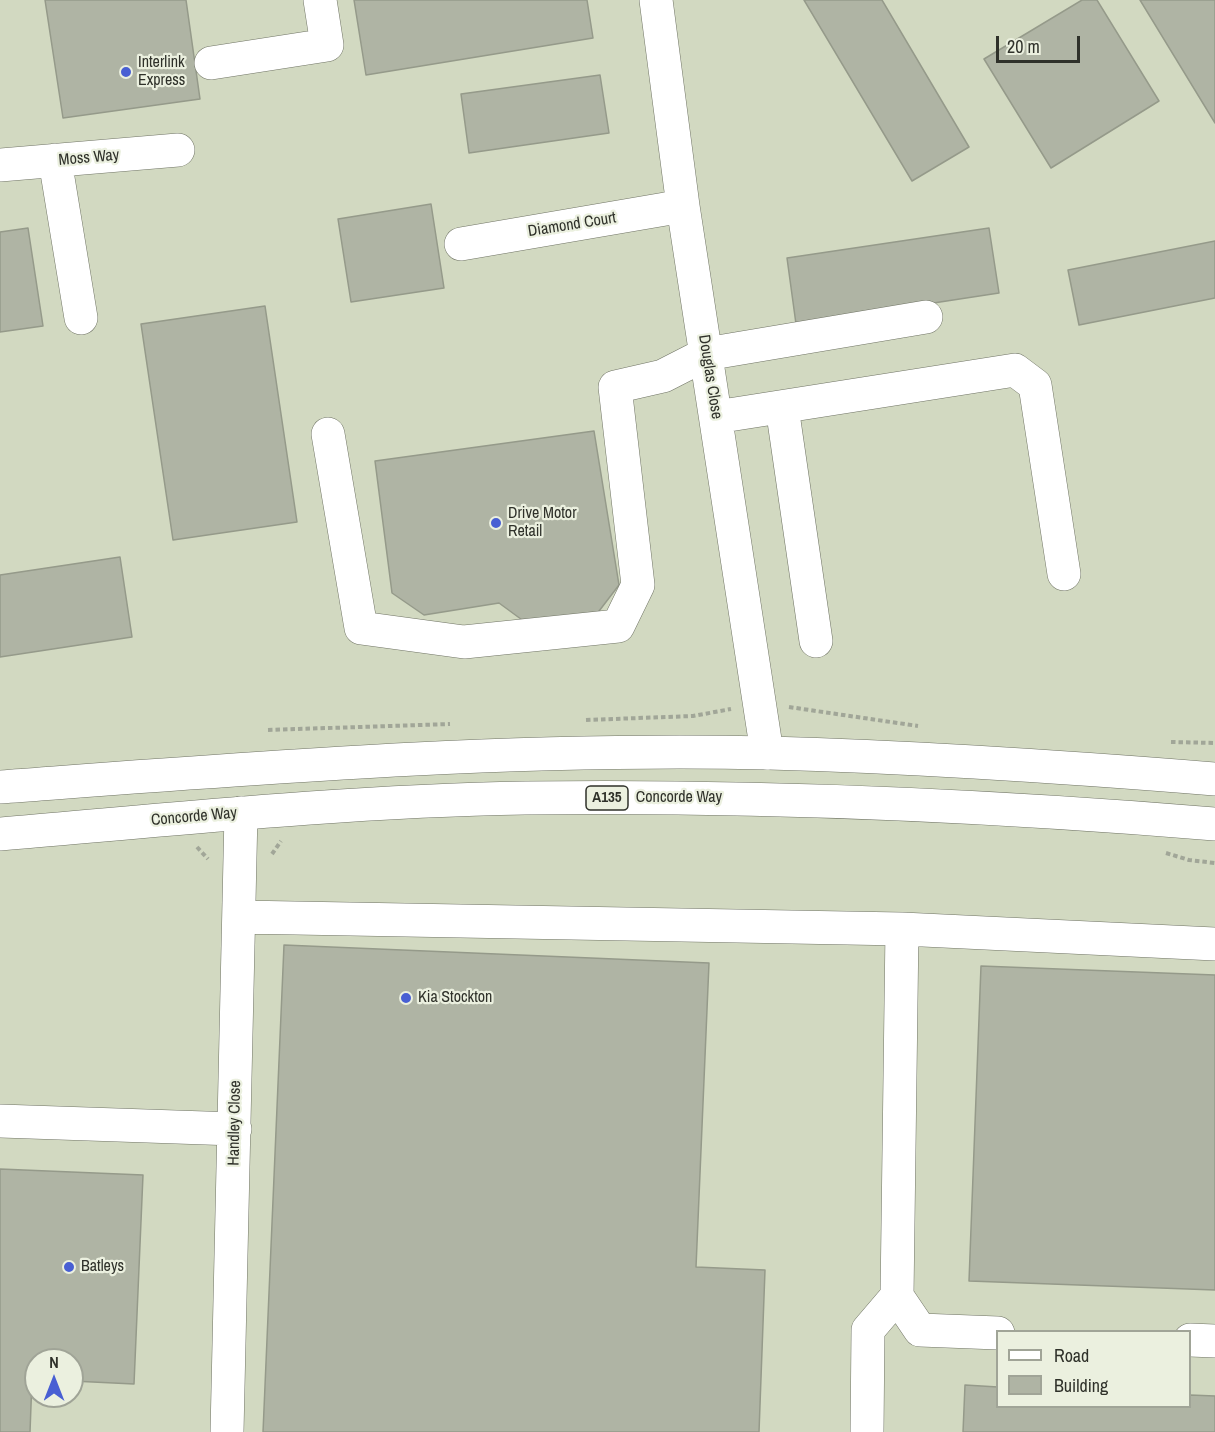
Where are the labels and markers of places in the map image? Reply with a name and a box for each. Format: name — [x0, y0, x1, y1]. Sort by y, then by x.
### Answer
place label: Interlink Express — [138, 53, 185, 91]
marker: Interlink Express — [119, 65, 133, 79]
place label: Drive Motor Retail — [508, 504, 577, 542]
marker: Drive Motor Retail — [489, 516, 503, 530]
place label: Kia Stockton — [418, 988, 492, 1008]
marker: Kia Stockton — [399, 991, 413, 1005]
place label: Batleys — [81, 1257, 124, 1277]
marker: Batleys — [62, 1260, 76, 1274]

